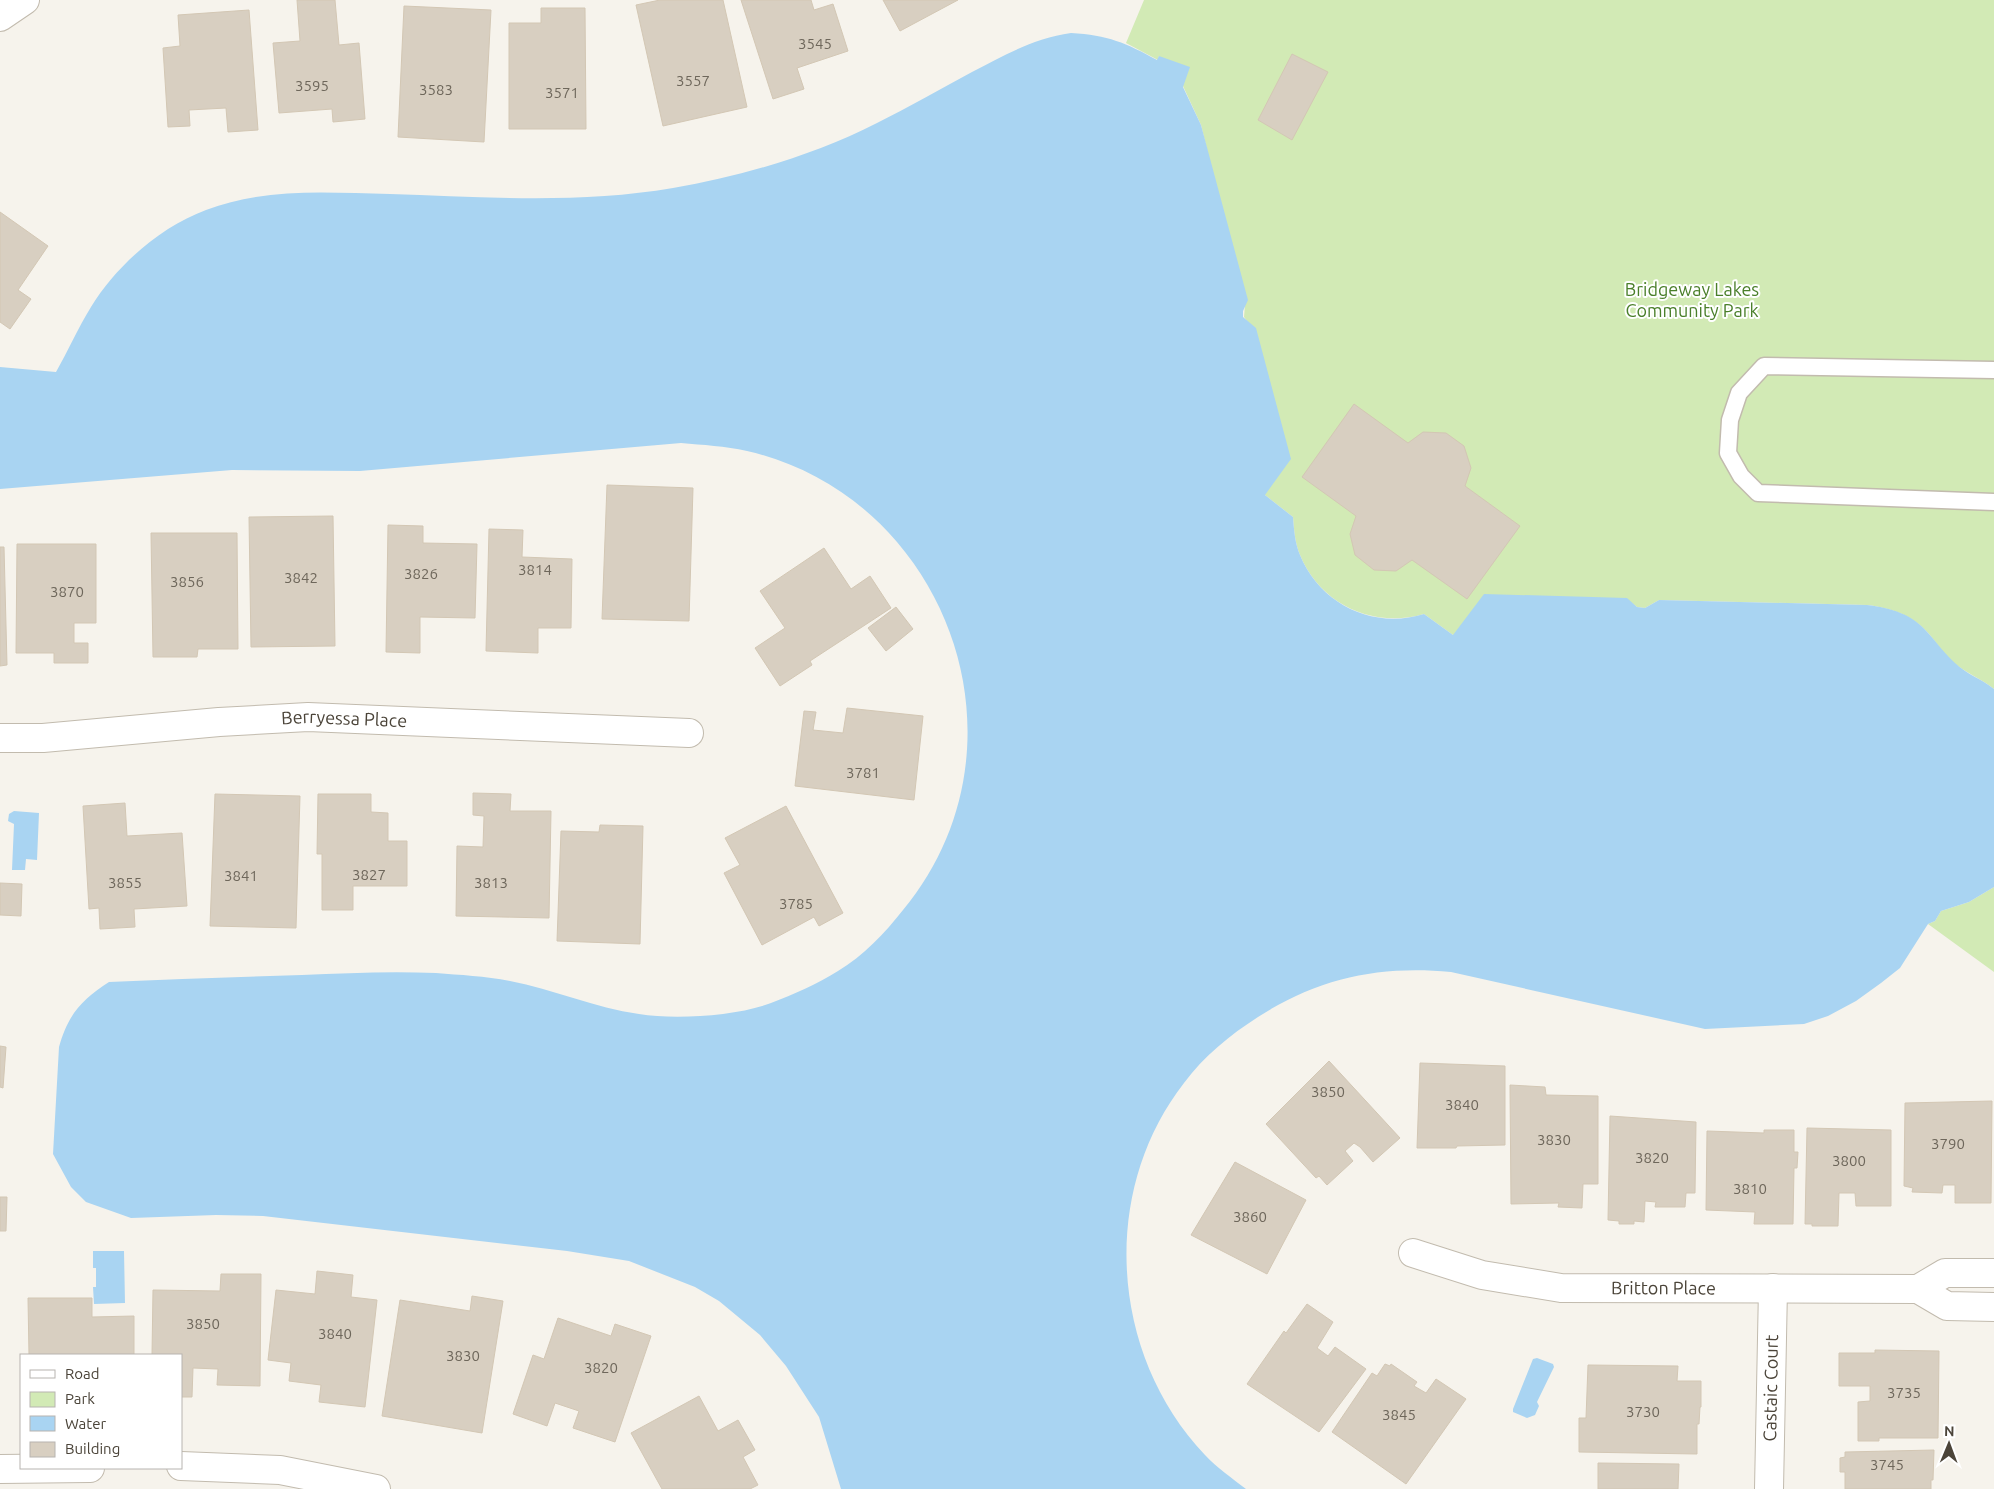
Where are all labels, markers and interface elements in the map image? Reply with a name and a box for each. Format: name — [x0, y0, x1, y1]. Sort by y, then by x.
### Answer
house number: 3545 — [798, 35, 832, 52]
house number: 3557 — [676, 72, 710, 89]
house number: 3595 — [295, 77, 329, 94]
house number: 3583 — [419, 81, 453, 98]
house number: 3571 — [545, 84, 579, 101]
park label: Bridgeway Lakes Community Park — [1625, 279, 1759, 320]
house number: 3814 — [518, 561, 552, 578]
house number: 3826 — [404, 565, 438, 582]
house number: 3842 — [284, 569, 318, 586]
house number: 3856 — [170, 573, 204, 590]
house number: 3870 — [50, 583, 84, 600]
street label: Berryessa Place — [281, 706, 408, 730]
house number: 3781 — [846, 764, 880, 781]
house number: 3827 — [352, 866, 386, 883]
house number: 3841 — [224, 867, 258, 884]
house number: 3855 — [108, 874, 142, 891]
house number: 3813 — [474, 874, 508, 891]
house number: 3785 — [779, 895, 813, 912]
house number: 3850 — [1311, 1083, 1345, 1100]
house number: 3840 — [1445, 1096, 1479, 1113]
house number: 3830 — [1537, 1131, 1571, 1148]
house number: 3790 — [1931, 1135, 1965, 1152]
house number: 3820 — [1635, 1149, 1669, 1166]
house number: 3800 — [1832, 1152, 1866, 1169]
house number: 3810 — [1733, 1180, 1767, 1197]
house number: 3860 — [1233, 1208, 1267, 1225]
street label: Britton Place — [1611, 1277, 1716, 1297]
house number: 3850 — [186, 1315, 220, 1332]
house number: 3840 — [318, 1325, 352, 1342]
street label: Castaic Court — [1759, 1334, 1781, 1442]
house number: 3830 — [446, 1347, 480, 1364]
legend — [20, 1354, 182, 1469]
house number: 3820 — [584, 1359, 618, 1376]
text: Road — [65, 1365, 100, 1382]
house number: 3735 — [1887, 1384, 1921, 1401]
text: Park — [65, 1390, 95, 1407]
house number: 3730 — [1626, 1403, 1660, 1420]
house number: 3845 — [1382, 1406, 1416, 1423]
text: Water — [65, 1415, 106, 1432]
north arrow — [1924, 1419, 1974, 1469]
text: N — [1944, 1423, 1955, 1439]
text: Building — [65, 1440, 120, 1457]
house number: 3745 — [1870, 1456, 1904, 1473]

